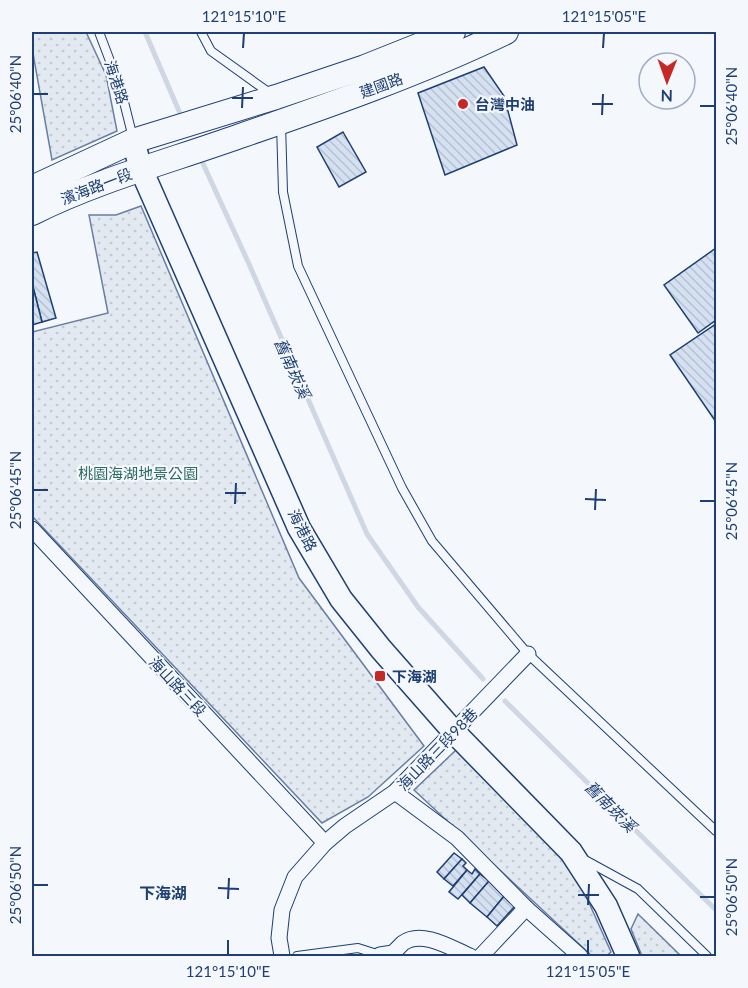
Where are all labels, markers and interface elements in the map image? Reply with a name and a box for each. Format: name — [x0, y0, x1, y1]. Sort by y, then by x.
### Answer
text: 121°15'10"E — [202, 7, 286, 25]
text: 121°15'05"E — [562, 7, 646, 25]
north arrow — [637, 51, 697, 111]
text: 25°06'40"N — [6, 55, 24, 133]
street label: 海港路 — [101, 58, 133, 106]
text: 25°06'40"N — [722, 67, 740, 145]
street label: 建國路 — [357, 69, 405, 101]
text: N — [660, 87, 673, 106]
place label: 台灣中油 — [475, 95, 535, 113]
marker: 台灣中油 — [456, 97, 470, 111]
street label: 濱海路一段 — [58, 164, 134, 208]
water label: 舊南崁溪 — [271, 335, 316, 403]
text: 25°06'45"N — [6, 451, 24, 529]
text: 25°06'45"N — [722, 462, 740, 540]
park label: 桃園海湖地景公園 — [78, 464, 198, 482]
street label: 海港路 — [285, 506, 321, 554]
street label: 海山路三段 — [146, 652, 210, 720]
place label: 下海湖 — [392, 667, 437, 685]
marker: 下海湖 — [373, 669, 387, 683]
street label: 海山路三段98巷 — [393, 704, 481, 794]
water label: 舊南崁溪 — [582, 777, 642, 837]
text: 25°06'50"N — [6, 846, 24, 924]
text: 25°06'50"N — [722, 858, 740, 936]
district label: 下海湖 — [139, 883, 187, 902]
text: 121°15'10"E — [186, 962, 270, 980]
text: 121°15'05"E — [546, 962, 630, 980]

